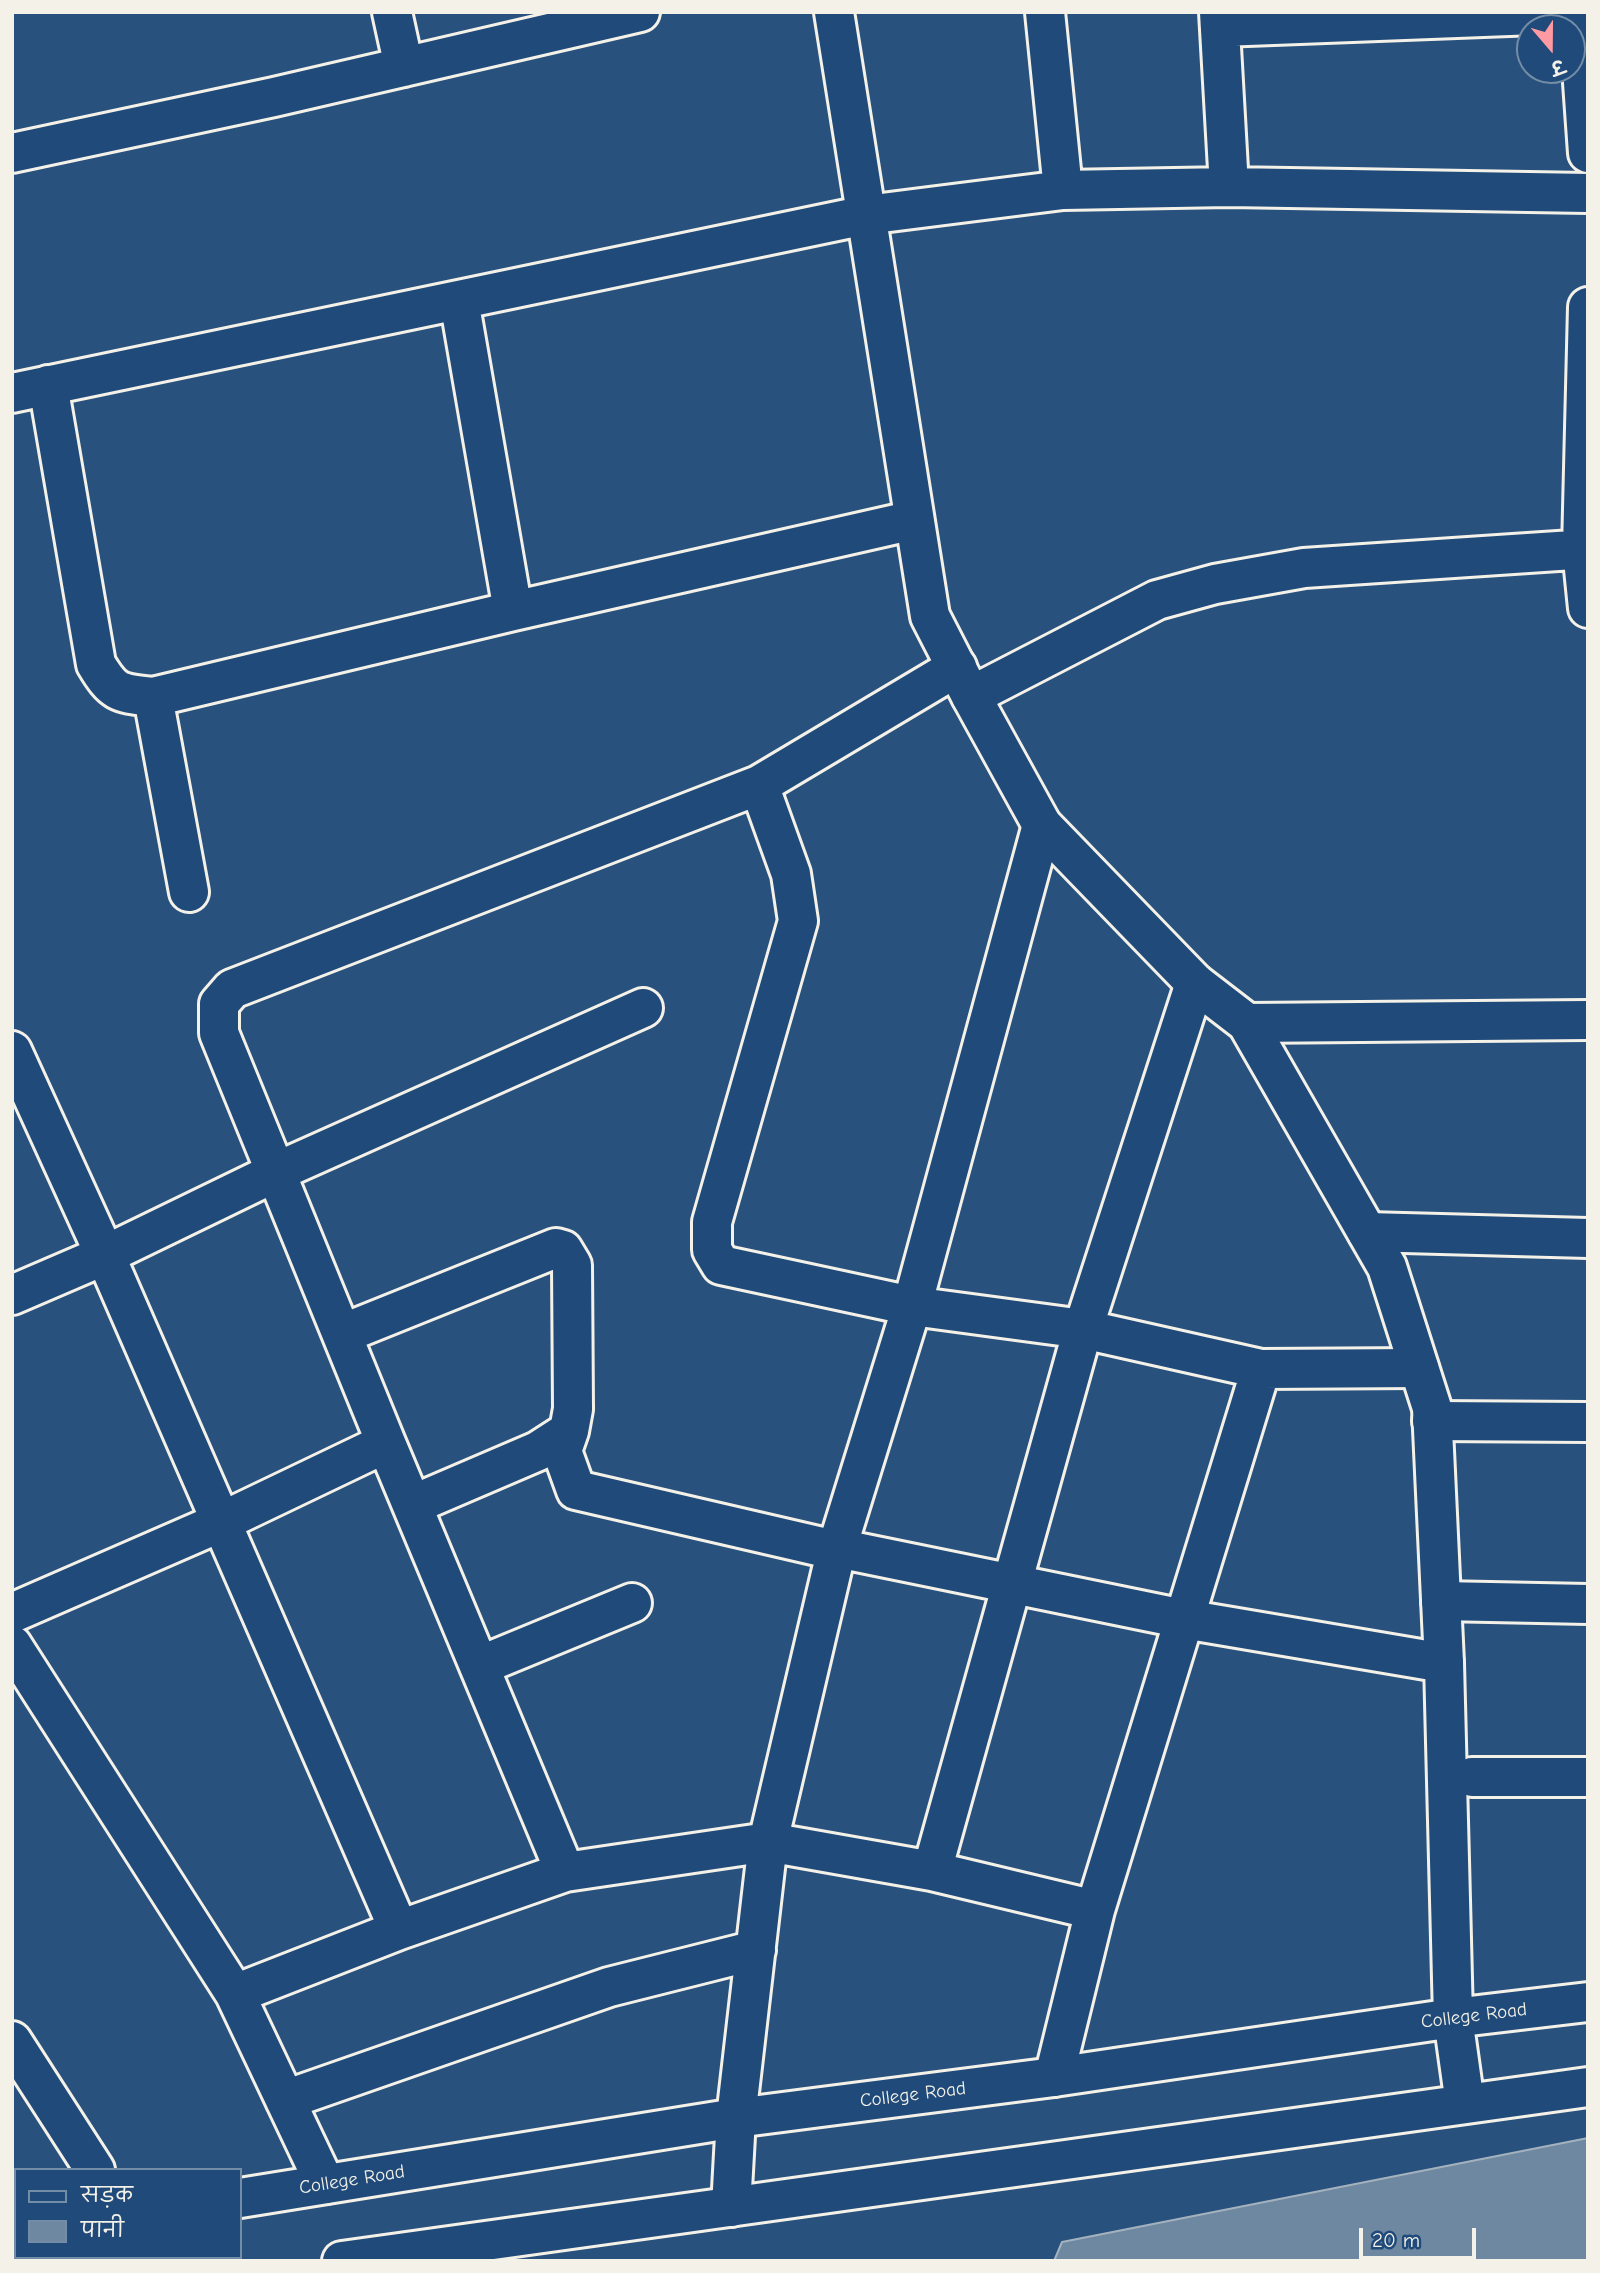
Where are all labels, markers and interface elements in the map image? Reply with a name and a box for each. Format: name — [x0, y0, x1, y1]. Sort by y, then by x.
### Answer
north arrow — [1516, 14, 1586, 84]
text: उ — [1548, 54, 1567, 79]
street label: College Road — [1420, 1998, 1528, 2034]
street label: College Road — [859, 2077, 967, 2113]
street label: College Road — [298, 2160, 406, 2200]
legend — [14, 2168, 242, 2259]
text: सड़क — [81, 2183, 133, 2207]
scale bar — [1362, 2214, 1479, 2258]
text: पानी — [81, 2218, 124, 2242]
text: 20 m — [1372, 2228, 1420, 2252]

